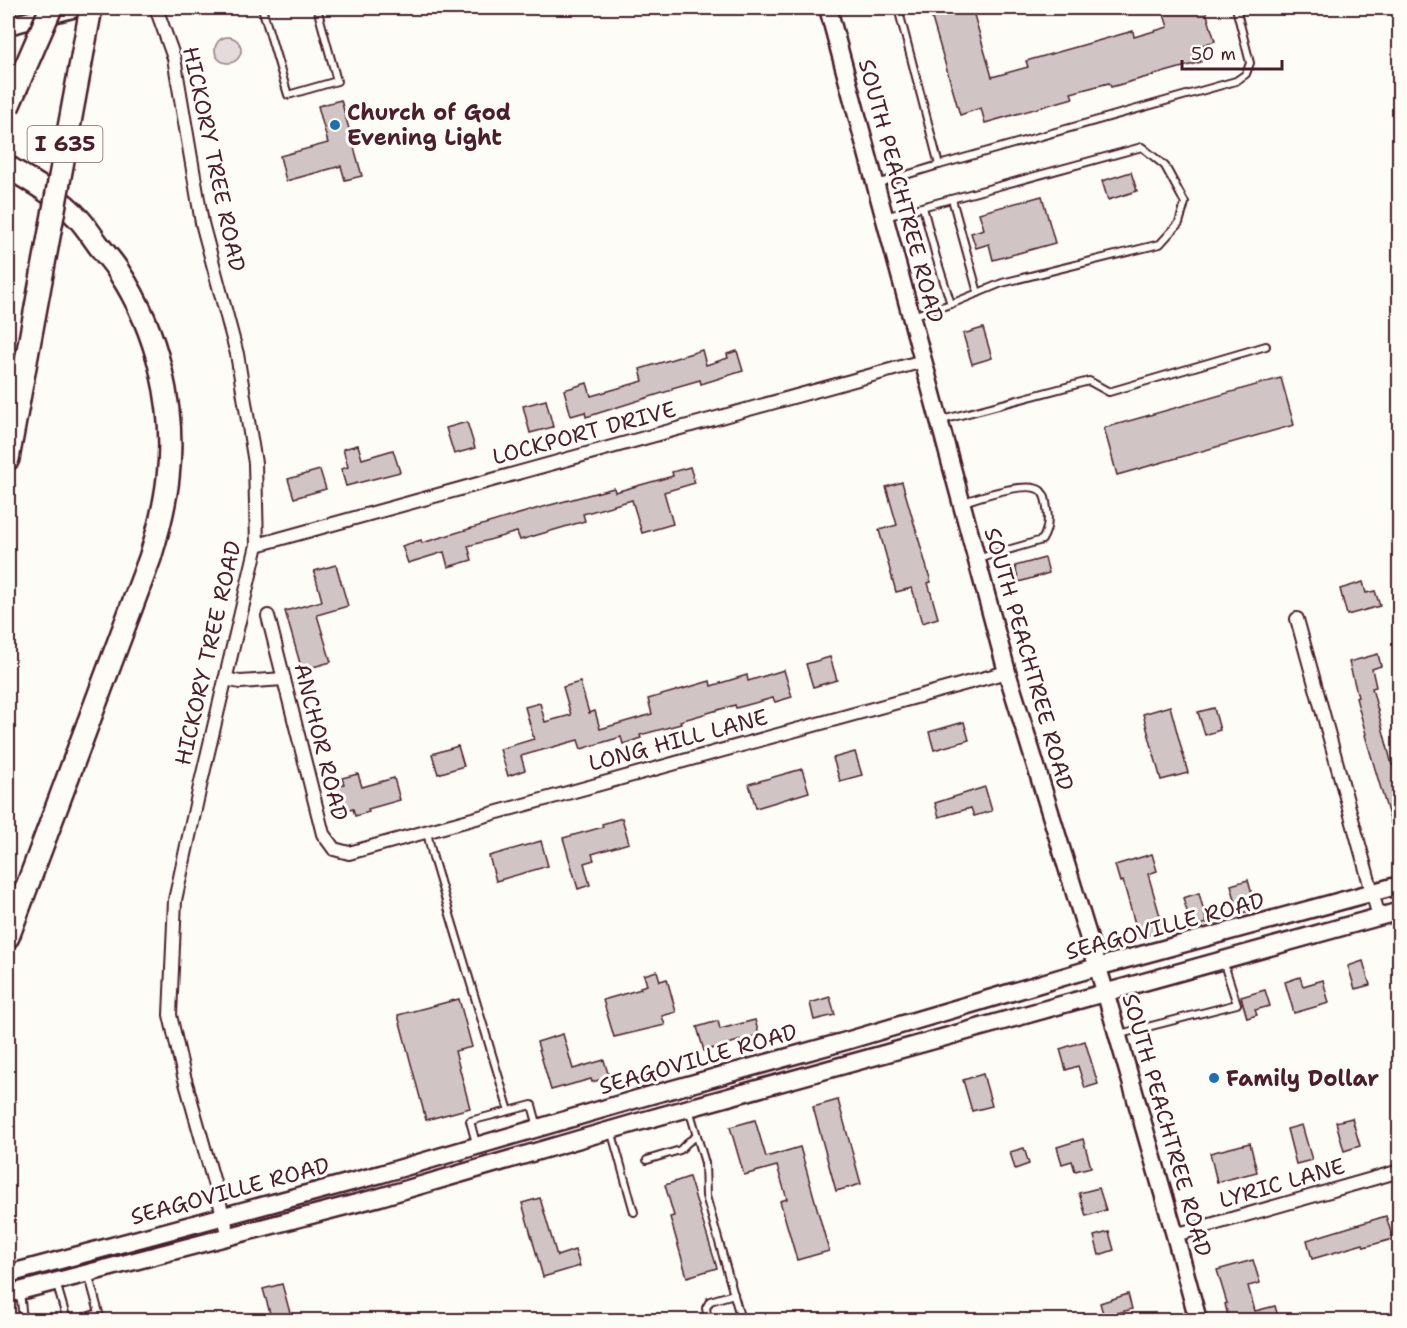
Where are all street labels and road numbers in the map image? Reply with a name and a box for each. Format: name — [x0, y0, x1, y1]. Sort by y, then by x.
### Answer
street label: HICKORY TREE ROAD — [176, 44, 252, 274]
street label: SOUTH PEACHTREE ROAD — [852, 56, 950, 326]
road number: I 635 — [28, 126, 103, 162]
street label: LOCKPORT DRIVE — [489, 395, 679, 471]
street label: SOUTH PEACHTREE ROAD — [978, 524, 1080, 794]
street label: HICKORY TREE ROAD — [168, 538, 248, 768]
street label: ANCHOR ROAD — [287, 660, 355, 824]
street label: LONG HILL LANE — [585, 702, 771, 778]
street label: SEAGOVILLE ROAD — [1062, 885, 1268, 967]
street label: SOUTH PEACHTREE ROAD — [1116, 990, 1218, 1260]
street label: SEAGOVILLE ROAD — [596, 1017, 800, 1101]
street label: SEAGOVILLE ROAD — [127, 1150, 333, 1232]
street label: LYRIC LANE — [1216, 1151, 1348, 1215]

